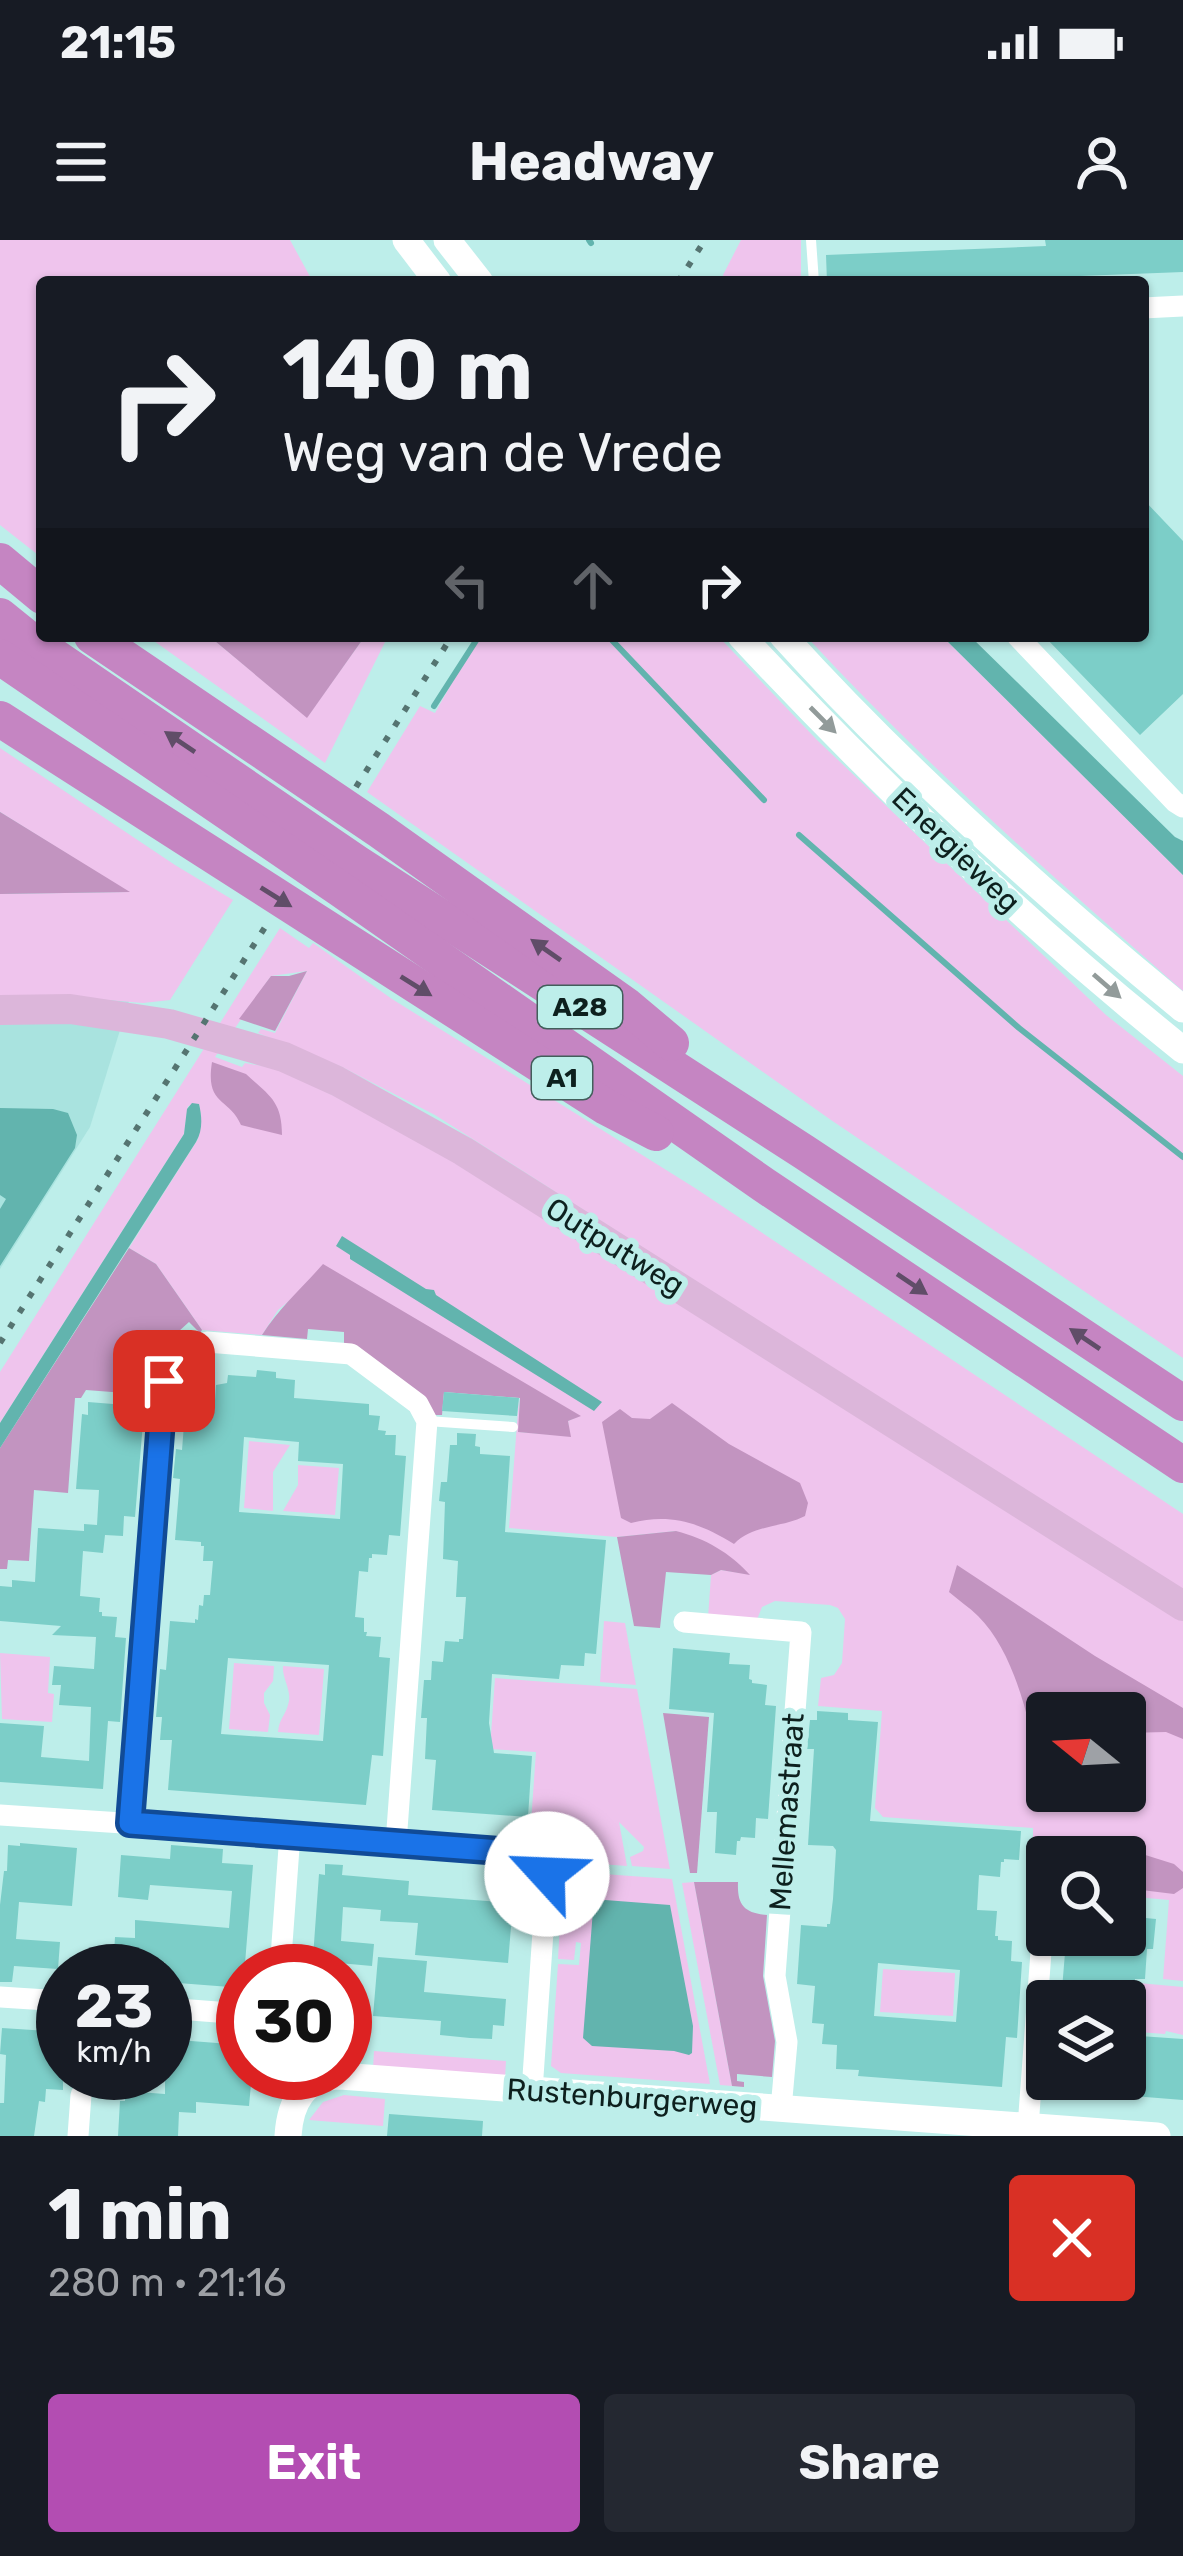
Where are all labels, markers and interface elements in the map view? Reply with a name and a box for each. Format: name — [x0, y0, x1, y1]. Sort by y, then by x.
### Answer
text: 21:15 — [60, 16, 176, 69]
icon: menu — [48, 129, 114, 195]
icon: person — [1069, 129, 1135, 195]
text: Headway — [469, 130, 714, 194]
text: 140 m — [282, 320, 533, 420]
icon: right — [84, 324, 240, 480]
text: Weg van de Vrede — [282, 421, 723, 485]
icon: left — [434, 552, 500, 618]
icon: ahead — [560, 552, 626, 618]
icon: right — [686, 552, 752, 618]
one-way arrow — [809, 706, 837, 734]
one-way arrow — [164, 731, 197, 754]
street label: Energieweg — [884, 780, 1028, 920]
one-way arrow — [260, 885, 293, 907]
one-way arrow — [530, 939, 563, 962]
one-way arrow — [1092, 973, 1122, 999]
one-way arrow — [400, 974, 433, 996]
road number: A28 — [538, 986, 622, 1028]
road number: A1 — [532, 1057, 592, 1099]
street label: Outputweg — [539, 1190, 691, 1304]
one-way arrow — [896, 1272, 929, 1295]
one-way arrow — [1069, 1328, 1102, 1350]
pin — [113, 1330, 215, 1432]
icon: arrive — [131, 1348, 197, 1414]
north arrow — [1026, 1692, 1146, 1812]
map controls — [1026, 1692, 1146, 2100]
street label: Mellemastraat — [762, 1712, 812, 1912]
position arrow — [484, 1811, 610, 1937]
button: search — [1026, 1836, 1146, 1956]
speed limit sign: 30 — [216, 1944, 372, 2100]
text: 23 — [75, 1971, 153, 2042]
button: layers — [1026, 1980, 1146, 2100]
text: km/h — [77, 2034, 151, 2070]
street label: Rustenburgerweg — [505, 2071, 759, 2125]
text: 1 min — [48, 2172, 232, 2257]
button: close — [1009, 2175, 1135, 2301]
text: 280 m · 21:16 — [48, 2260, 286, 2306]
button: Exit — [48, 2394, 580, 2532]
button: Share — [604, 2394, 1135, 2532]

